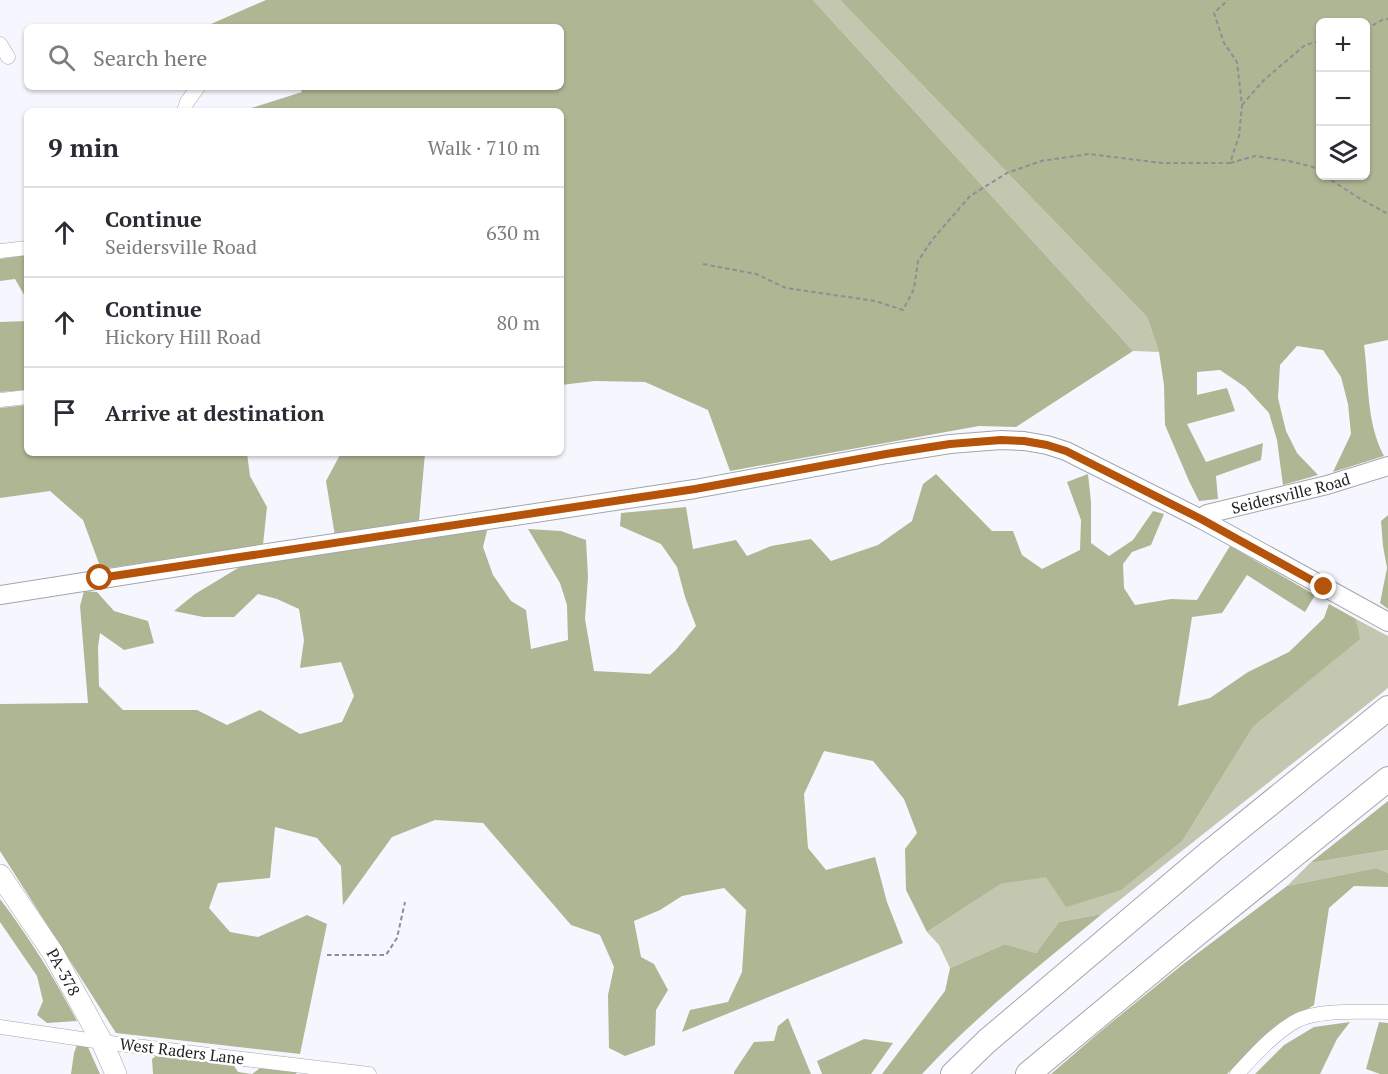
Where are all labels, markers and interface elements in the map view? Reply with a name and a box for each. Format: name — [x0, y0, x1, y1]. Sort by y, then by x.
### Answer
map controls — [1316, 18, 1370, 180]
button: + — [1316, 18, 1370, 72]
search box — [24, 24, 564, 90]
icon: search — [45, 41, 78, 74]
text: Search here — [93, 43, 207, 72]
button: − — [1316, 72, 1370, 126]
button: layers — [1316, 126, 1370, 180]
text: 9 min — [48, 130, 119, 164]
text: Walk · 710 m — [428, 134, 540, 161]
text: Continue — [105, 204, 202, 233]
icon: ahead — [48, 216, 81, 249]
text: 630 m — [486, 219, 540, 246]
text: Seidersville Road — [105, 233, 257, 260]
text: Continue — [105, 294, 202, 323]
icon: ahead — [48, 306, 81, 339]
text: 80 m — [497, 309, 540, 336]
text: Hickory Hill Road — [105, 323, 261, 350]
icon: arrive — [48, 396, 81, 429]
text: Arrive at destination — [105, 398, 324, 427]
street label: Seidersville Road — [1229, 467, 1353, 519]
route start — [86, 564, 112, 590]
route end — [1310, 573, 1336, 599]
street label: PA-378 — [42, 944, 85, 1000]
street label: West Raders Lane — [118, 1032, 246, 1070]

